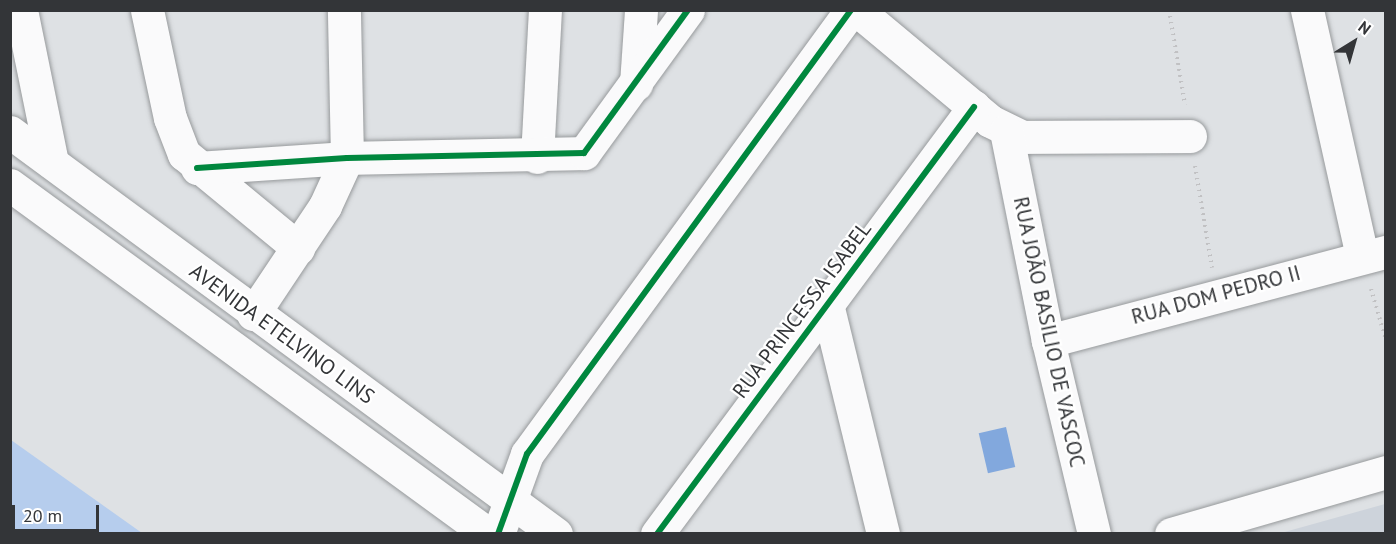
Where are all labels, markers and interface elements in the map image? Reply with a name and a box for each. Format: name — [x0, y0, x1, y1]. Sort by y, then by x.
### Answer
north arrow — [1324, 12, 1384, 72]
text: N — [1355, 16, 1375, 39]
street label: RUA JOÃO BASILIO DE VASCOC — [1008, 194, 1090, 470]
street label: RUA PRINCESSA ISABEL — [727, 216, 877, 404]
street label: AVENIDA ETELVINO LINS — [184, 258, 380, 410]
street label: RUA DOM PEDRO II — [1128, 260, 1304, 330]
scale bar — [15, 493, 102, 531]
text: 20 m — [23, 504, 62, 527]

